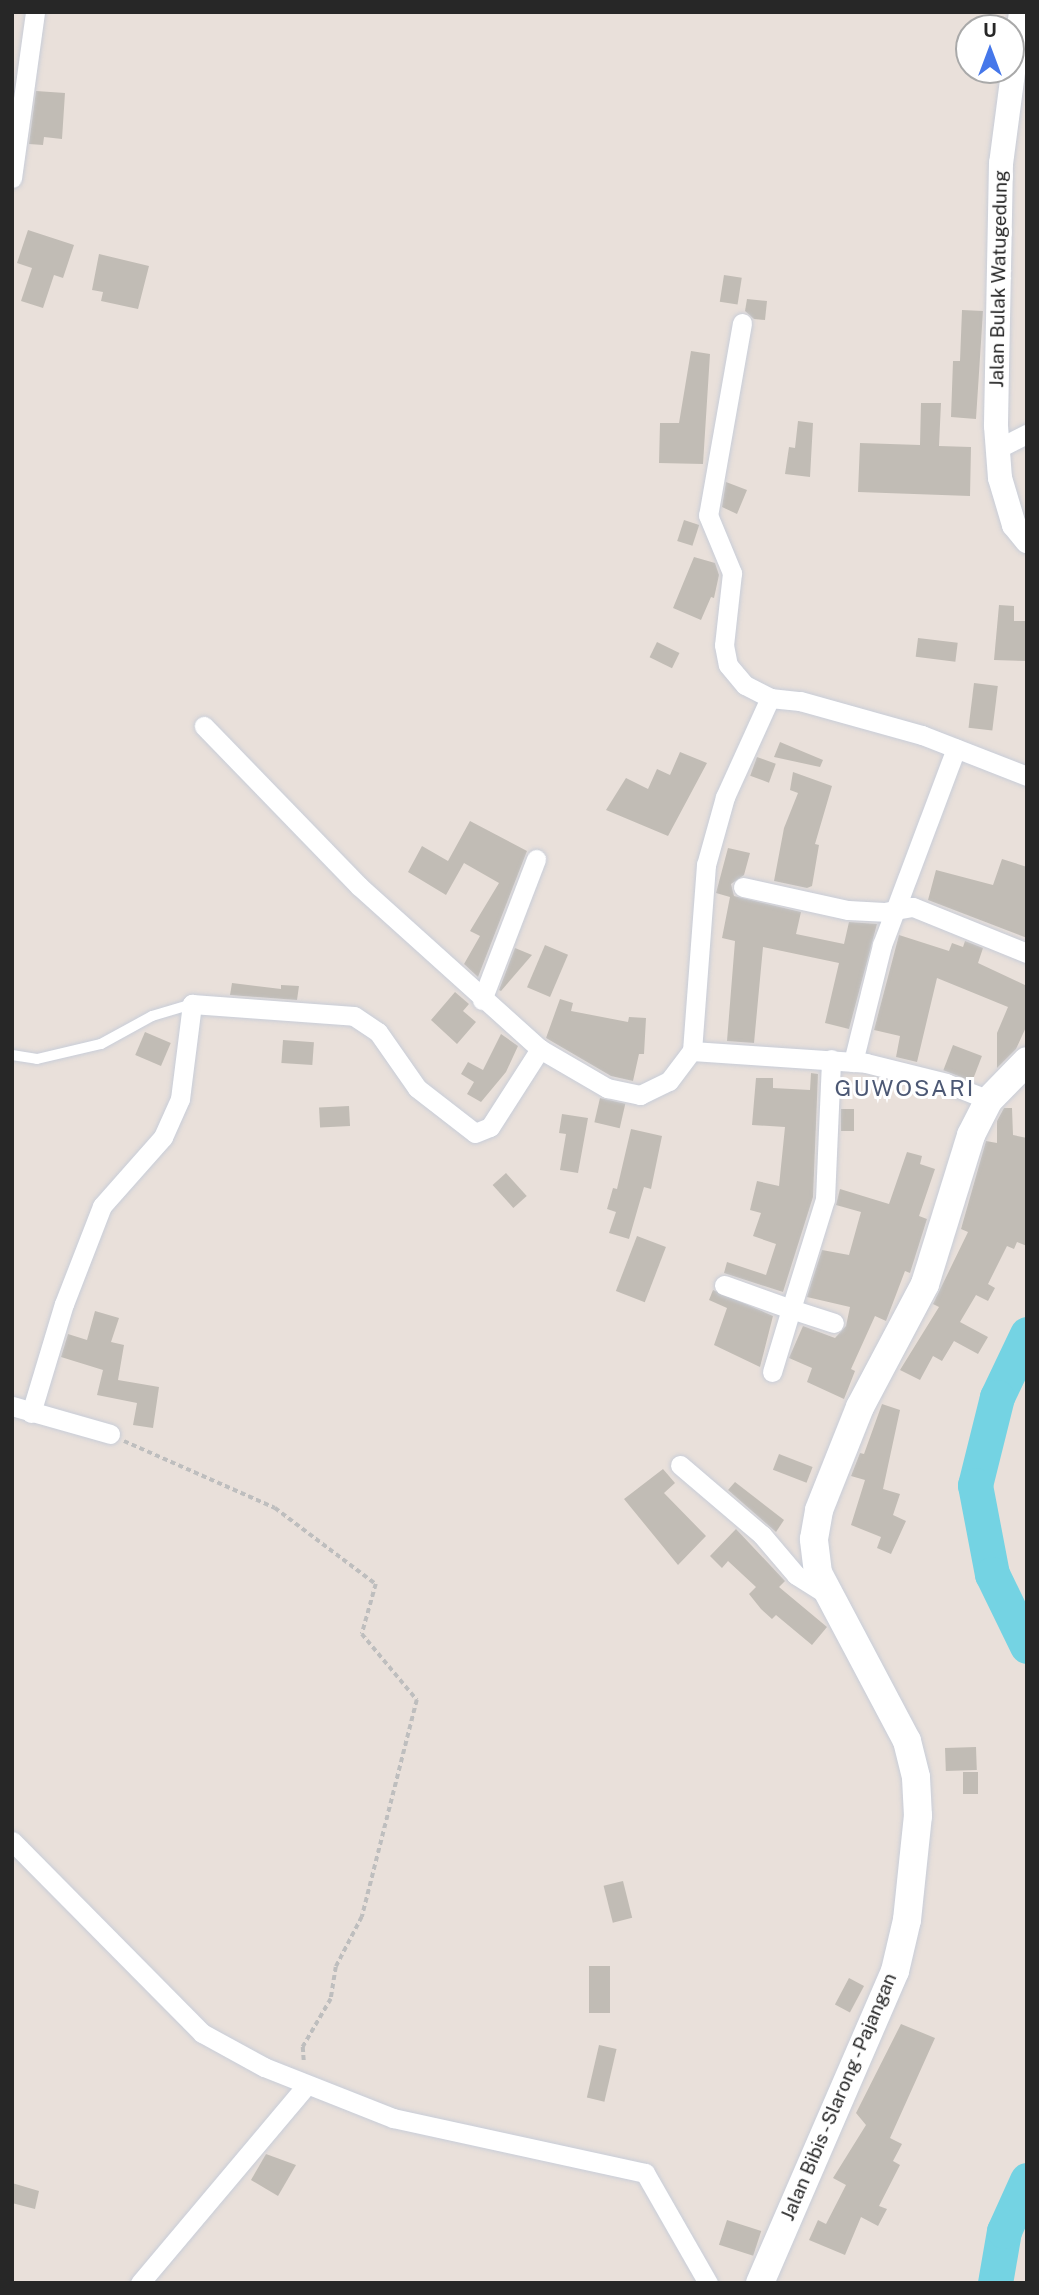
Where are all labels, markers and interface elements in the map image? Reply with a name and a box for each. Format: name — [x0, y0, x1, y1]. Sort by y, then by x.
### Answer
north arrow — [955, 14, 1025, 84]
text: U — [983, 19, 997, 41]
street label: Jalan Bulak Watugedung — [986, 170, 1012, 388]
district label: GUWOSARI — [836, 1074, 974, 1102]
street label: Jalan Bibis - Slarong - Pajangan — [774, 1965, 904, 2229]

